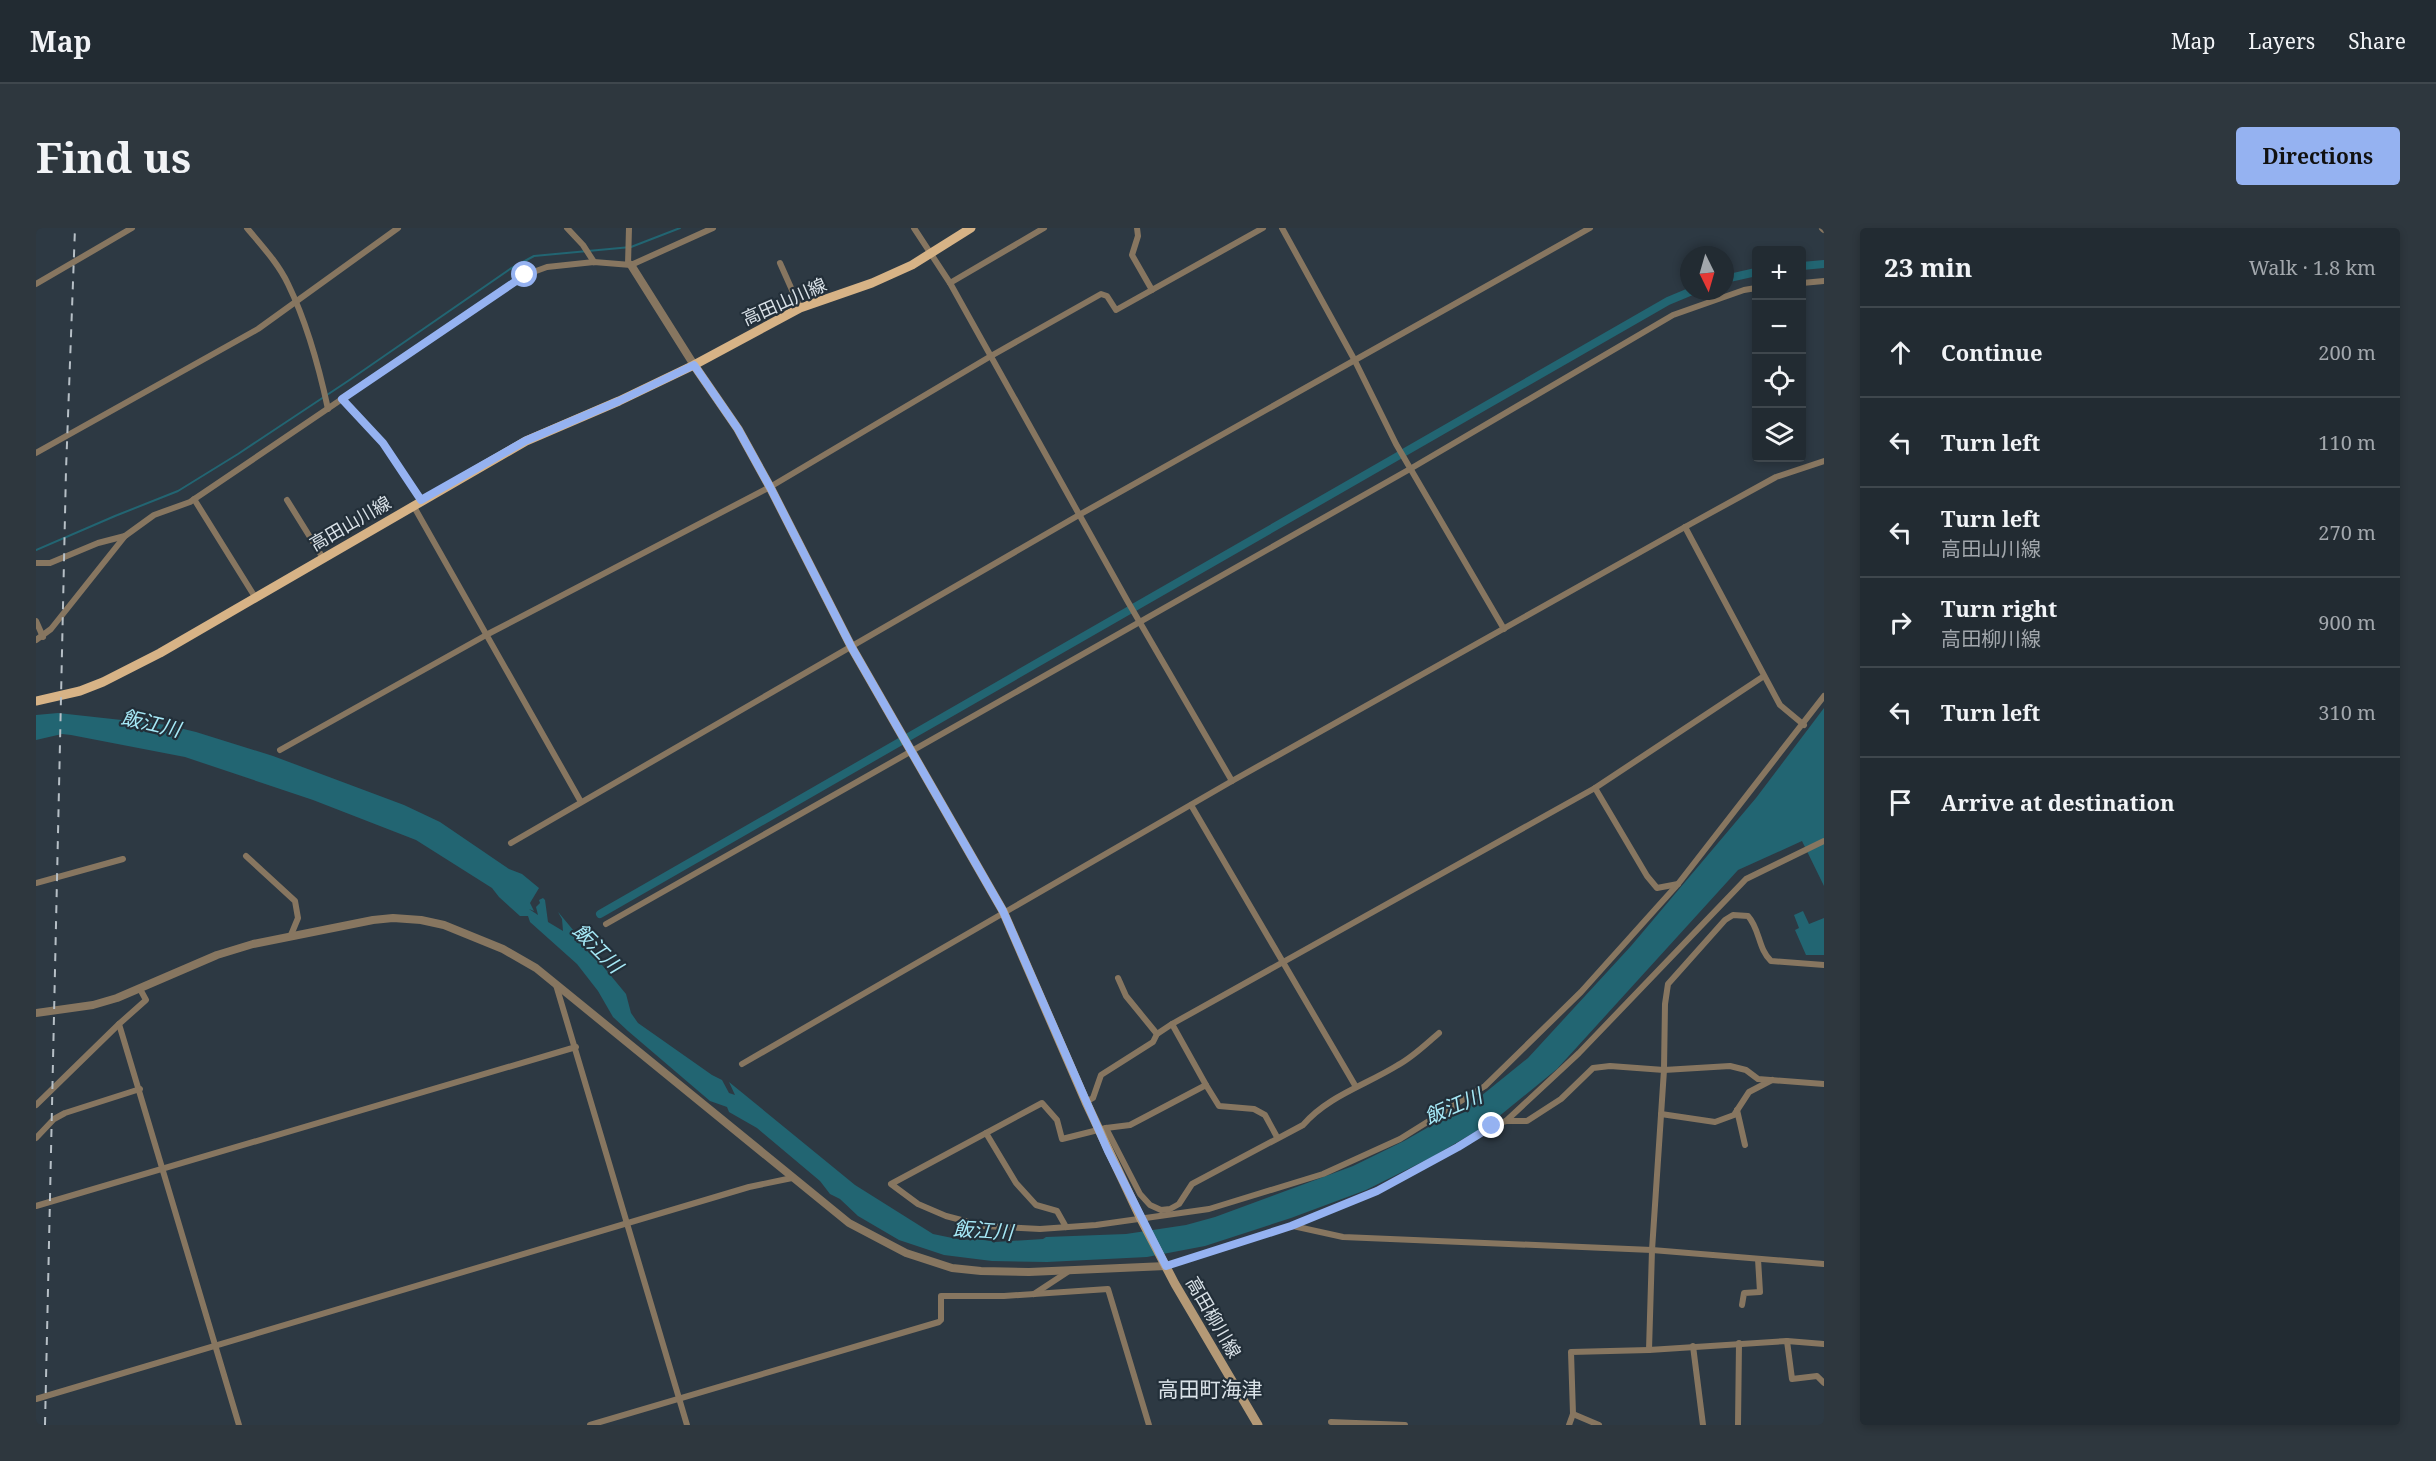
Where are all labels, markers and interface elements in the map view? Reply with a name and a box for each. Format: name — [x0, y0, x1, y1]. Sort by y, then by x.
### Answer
text: Map — [30, 22, 92, 60]
text: Map — [2171, 27, 2215, 55]
text: Layers — [2248, 27, 2315, 55]
text: Share — [2348, 27, 2406, 55]
button: Directions — [2236, 127, 2400, 185]
text: Find us — [36, 128, 191, 185]
north arrow — [1680, 246, 1734, 300]
map controls — [1752, 246, 1806, 462]
button: + — [1752, 246, 1806, 300]
text: 23 min — [1884, 249, 1972, 285]
text: Walk · 1.8 km — [2249, 254, 2376, 281]
route start — [511, 261, 537, 287]
street label: 高田山川線 — [738, 272, 830, 330]
button: − — [1752, 300, 1806, 354]
icon: ahead — [1884, 336, 1917, 369]
text: Continue — [1941, 337, 2043, 367]
text: 200 m — [2318, 339, 2376, 366]
button: locate — [1752, 354, 1806, 408]
button: layers — [1752, 408, 1806, 462]
icon: left — [1884, 426, 1917, 459]
text: Turn left — [1941, 427, 2040, 457]
text: 110 m — [2318, 429, 2376, 456]
street label: 高田山川線 — [305, 490, 395, 556]
text: Turn left — [1941, 503, 2040, 533]
icon: left — [1884, 516, 1917, 549]
text: 270 m — [2318, 519, 2376, 546]
text: 高田山川線 — [1941, 535, 2041, 562]
text: Turn right — [1941, 593, 2057, 623]
icon: right — [1884, 606, 1917, 639]
text: 900 m — [2318, 609, 2376, 636]
text: 高田柳川線 — [1941, 625, 2041, 652]
icon: left — [1884, 696, 1917, 729]
text: Turn left — [1941, 697, 2040, 727]
text: 310 m — [2318, 699, 2376, 726]
water label: 飯江川 — [119, 703, 185, 743]
icon: arrive — [1884, 786, 1917, 819]
text: Arrive at destination — [1941, 787, 2175, 817]
water label: 飯江川 — [567, 917, 630, 980]
water label: 飯江川 — [1420, 1081, 1488, 1130]
route end — [1478, 1112, 1504, 1138]
water label: 飯江川 — [952, 1214, 1016, 1246]
street label: 高田柳川線 — [1181, 1272, 1247, 1362]
district label: 高田町海津 — [1158, 1375, 1263, 1403]

